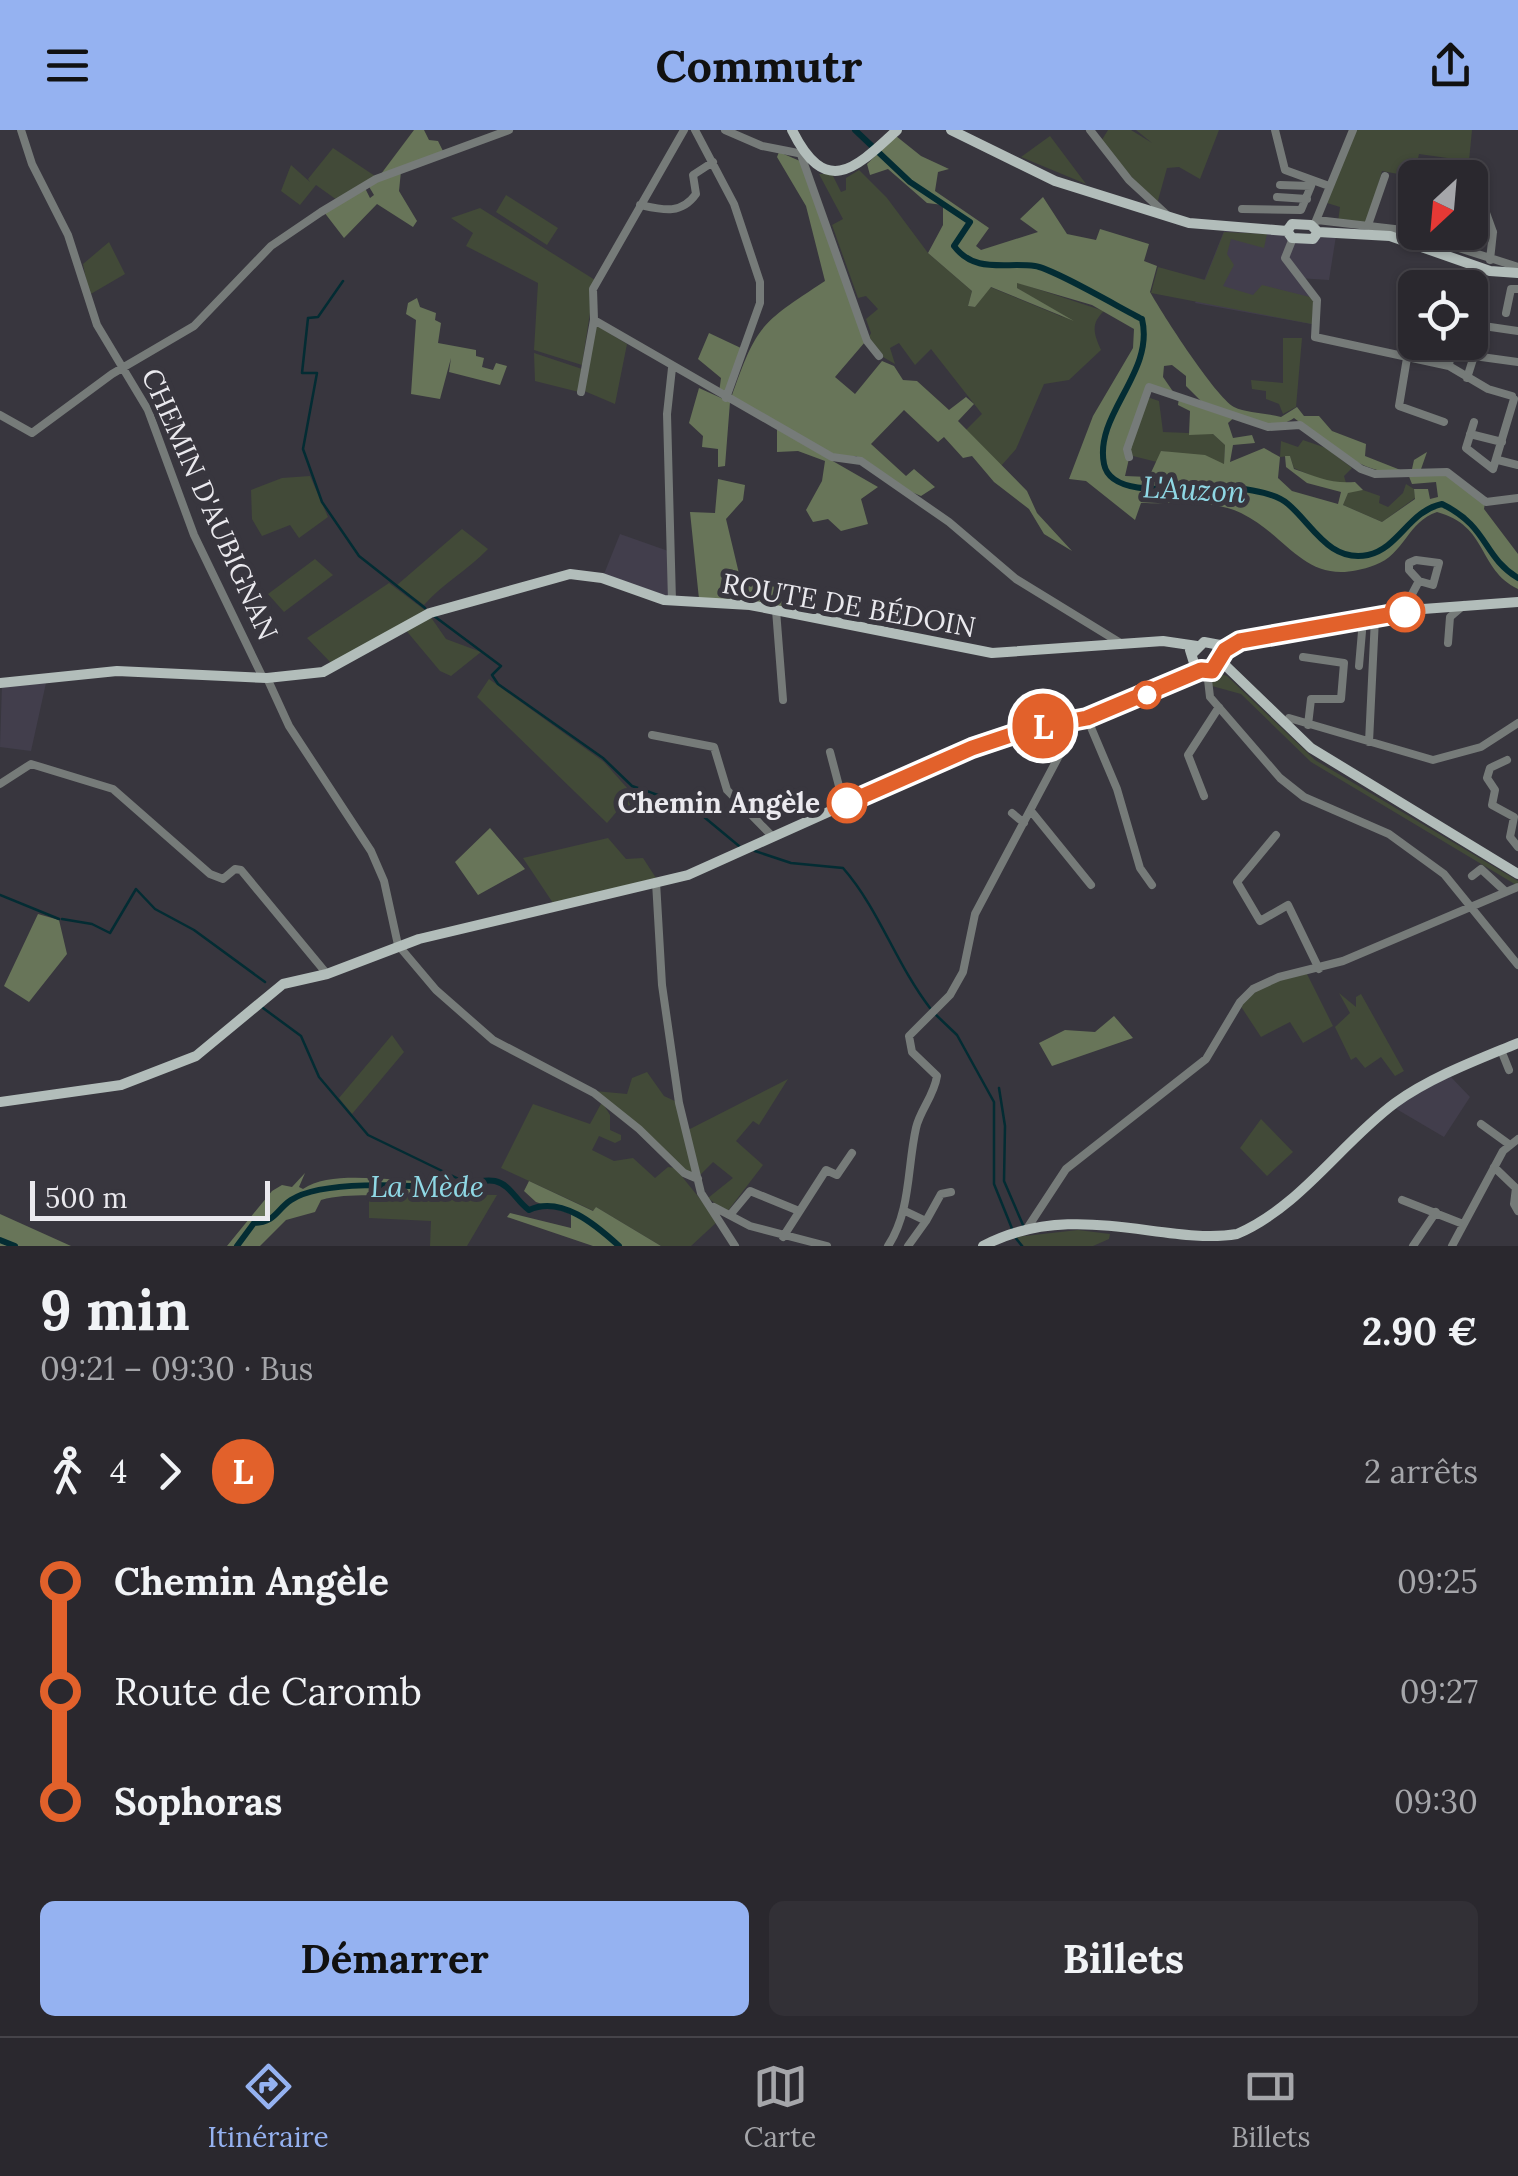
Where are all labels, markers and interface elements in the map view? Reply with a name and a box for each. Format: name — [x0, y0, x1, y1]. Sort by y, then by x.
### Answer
text: Commutr — [656, 37, 862, 94]
icon: menu — [40, 38, 95, 93]
icon: share — [1423, 38, 1478, 93]
north arrow — [1398, 160, 1488, 250]
map controls — [1398, 160, 1488, 360]
button: locate — [1398, 270, 1488, 360]
street label: CHEMIN D'AUBIGNAN — [134, 362, 286, 646]
water label: L'Auzon — [1141, 467, 1247, 511]
street label: ROUTE DE BÉDOIN — [719, 565, 979, 645]
unlabelled marker — [1386, 593, 1424, 631]
unlabelled marker — [1134, 682, 1160, 708]
line badge: L — [1010, 694, 1076, 758]
text: L — [1032, 704, 1054, 749]
marker: Chemin Angèle — [828, 784, 866, 822]
place label: Chemin Angèle — [617, 785, 820, 821]
water label: La Mède — [370, 1167, 484, 1205]
scale bar — [30, 1176, 270, 1220]
text: 500 m — [45, 1180, 127, 1216]
text: 9 min — [40, 1275, 190, 1345]
text: 2.90 € — [1362, 1307, 1478, 1355]
text: 09:21 – 09:30 · Bus — [40, 1348, 313, 1389]
icon: walk — [40, 1444, 95, 1499]
icon: forward — [142, 1444, 197, 1499]
text: L — [232, 1449, 254, 1494]
text: 4 — [110, 1451, 127, 1492]
text: 2 arrêts — [1364, 1451, 1478, 1492]
text: Chemin Angèle — [114, 1557, 389, 1605]
text: 09:25 — [1397, 1561, 1478, 1602]
text: Route de Caromb — [114, 1667, 422, 1715]
text: 09:27 — [1400, 1671, 1478, 1712]
text: Sophoras — [114, 1777, 282, 1825]
text: 09:30 — [1394, 1781, 1478, 1822]
button: Démarrer — [40, 1901, 749, 2016]
button: Billets — [769, 1901, 1478, 2016]
tab: Itinéraire — [208, 2059, 329, 2155]
tab: Carte — [744, 2059, 816, 2155]
tab: Billets — [1231, 2059, 1310, 2155]

